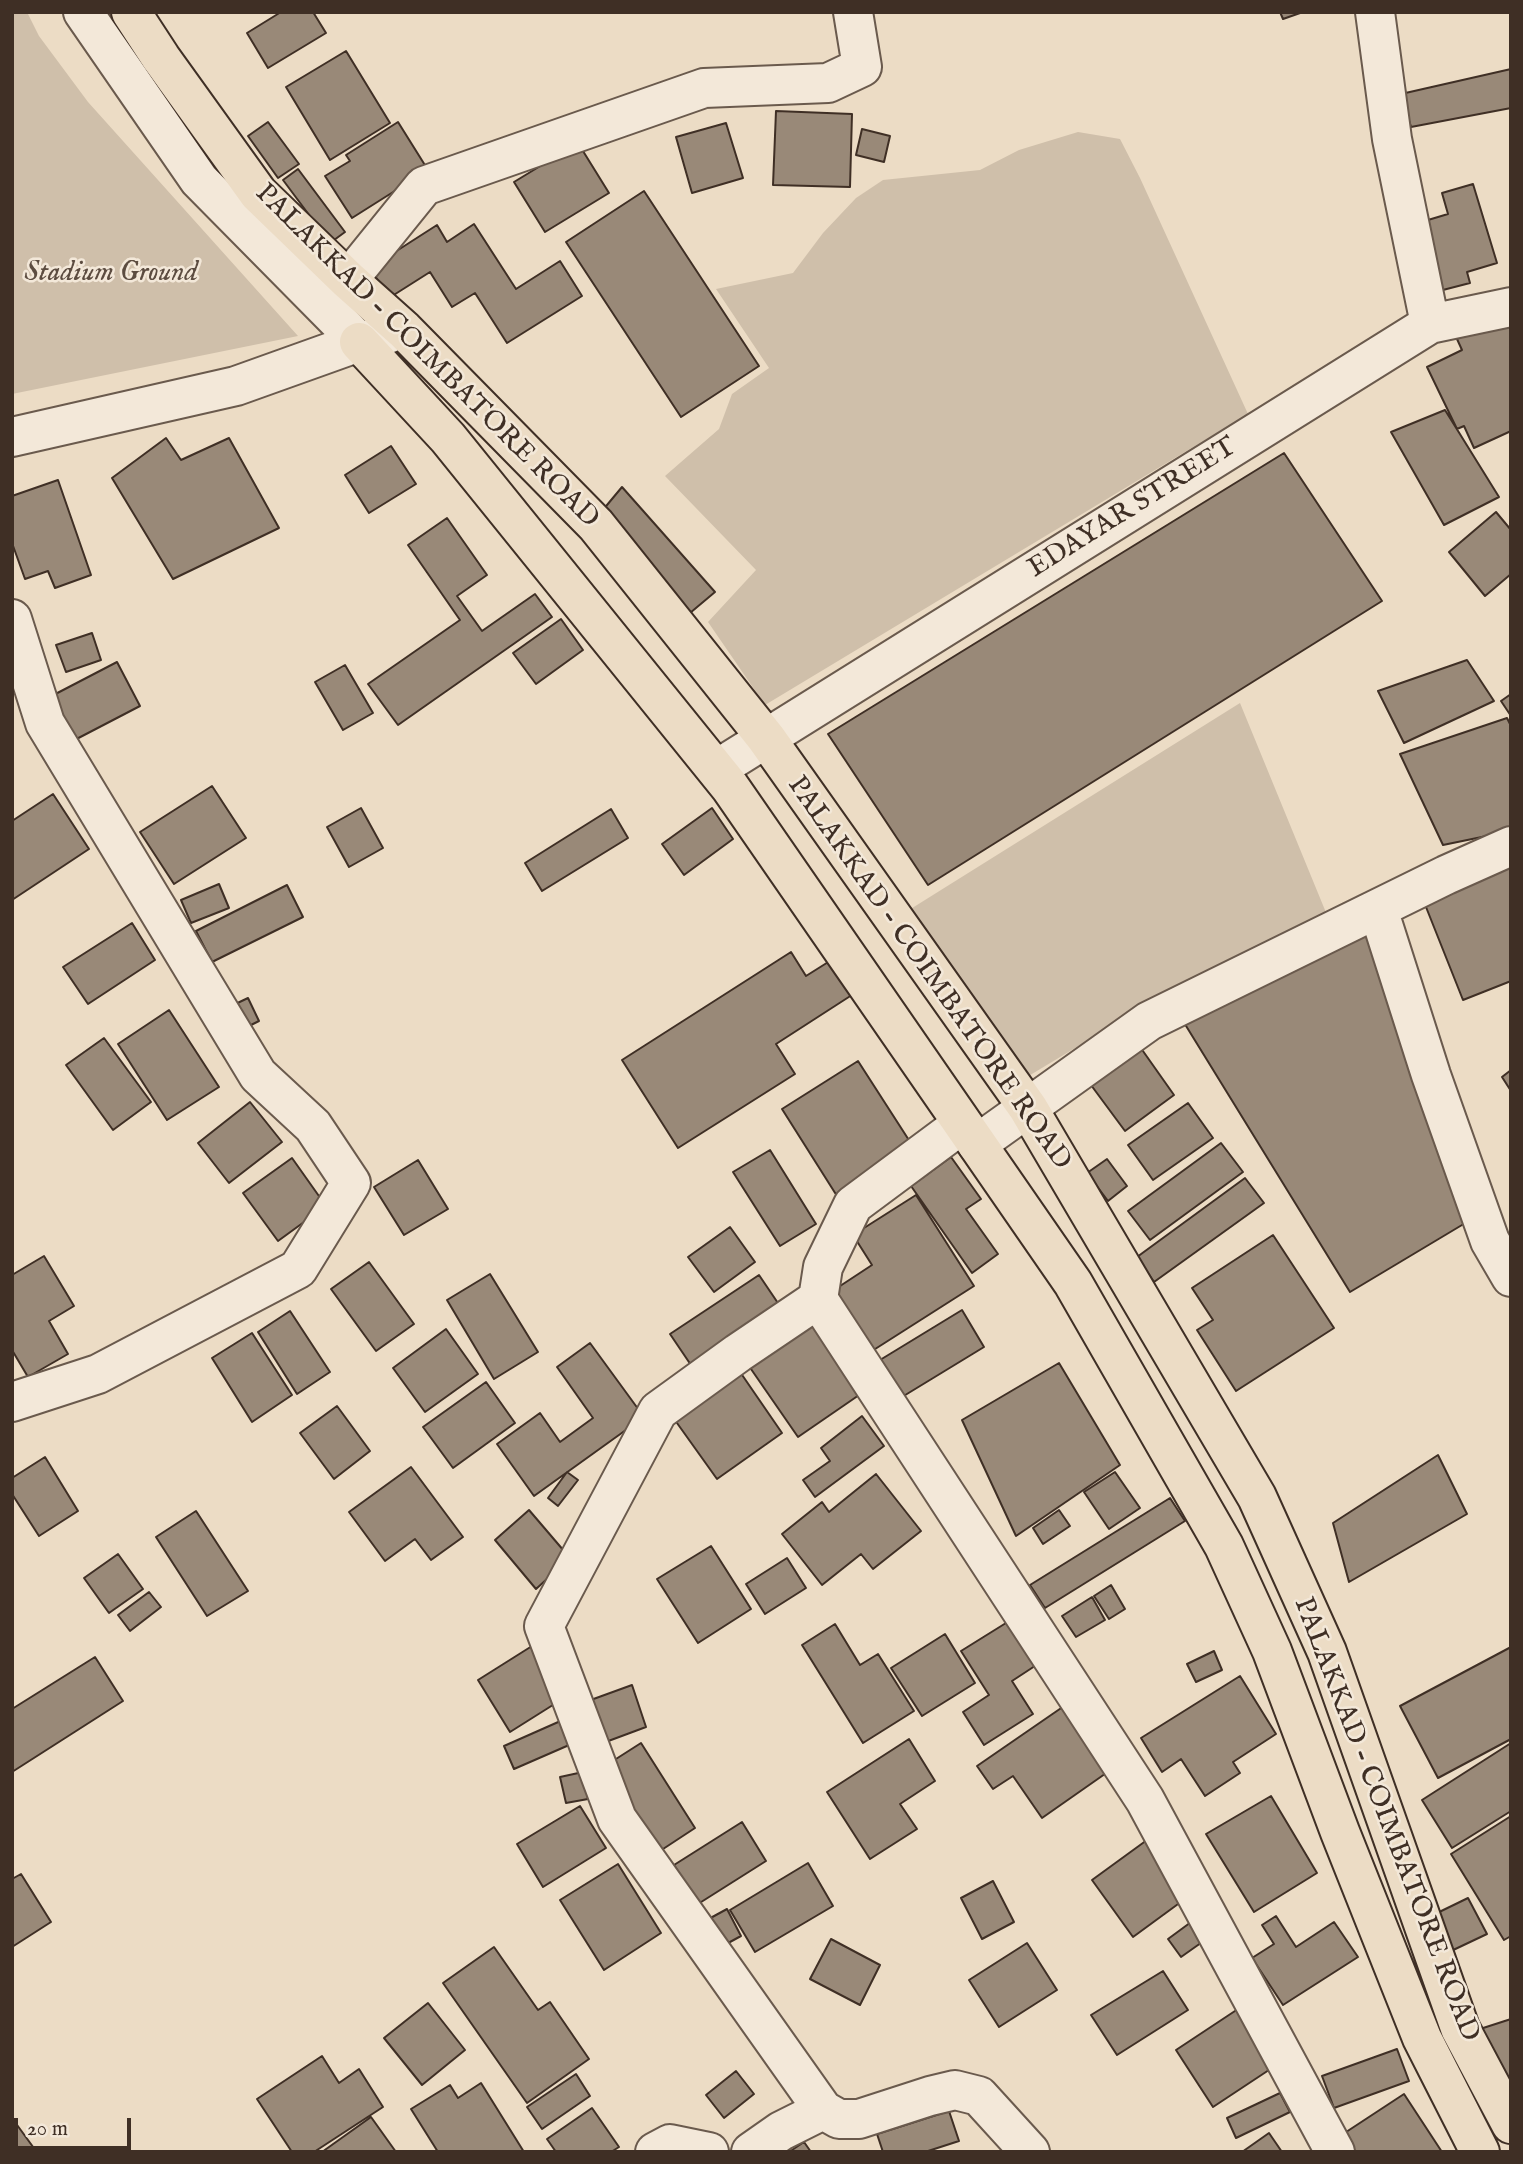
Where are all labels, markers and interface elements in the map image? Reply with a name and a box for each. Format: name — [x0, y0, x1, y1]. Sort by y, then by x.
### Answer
street label: PALAKKAD - COIMBATORE ROAD — [247, 178, 605, 536]
park label: Stadium Ground — [24, 257, 198, 291]
street label: EDAYAR STREET — [1023, 431, 1243, 587]
street label: PALAKKAD - COIMBATORE ROAD — [779, 771, 1077, 1177]
street label: PALAKKAD - COIMBATORE ROAD — [1285, 1593, 1485, 2047]
scale bar — [18, 2104, 135, 2148]
text: 20 m — [27, 2116, 68, 2143]

